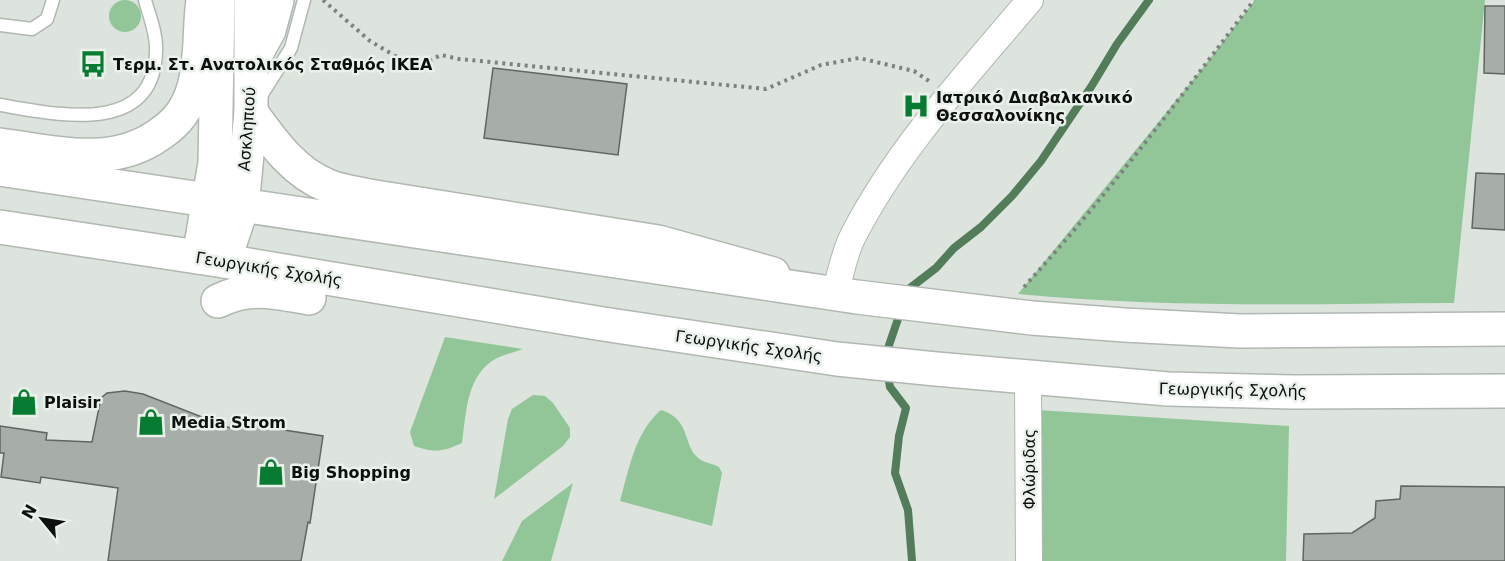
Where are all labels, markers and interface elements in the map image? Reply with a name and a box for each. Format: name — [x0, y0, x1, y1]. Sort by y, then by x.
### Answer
bus stop icon: Τερμ. Στ. Ανατολικός Σταθμός ΙΚΕΑ — [78, 49, 108, 79]
place label: Τερμ. Στ. Ανατολικός Σταθμός ΙΚΕΑ — [113, 55, 433, 74]
street label: Ασκληπιού — [235, 86, 259, 172]
place label: Ιατρικό Διαβαλκανικό Θεσσαλονίκης — [936, 88, 1133, 125]
hospital icon: Ιατρικό Διαβαλκανικό Θεσσαλονίκης — [901, 91, 931, 121]
street label: Γεωργικής Σχολής — [194, 248, 344, 290]
street label: Γεωργικής Σχολής — [674, 326, 824, 366]
street label: Γεωργικής Σχολής — [1159, 379, 1307, 401]
shop icon: Plaisir — [9, 387, 39, 417]
place label: Plaisir — [44, 393, 101, 412]
shop icon: Media Strom — [136, 407, 166, 437]
place label: Media Strom — [171, 413, 286, 432]
street label: Φλώριδας — [1020, 429, 1039, 509]
shop icon: Big Shopping — [256, 457, 286, 487]
place label: Big Shopping — [291, 463, 411, 482]
north arrow — [12, 489, 72, 549]
text: N — [18, 501, 41, 522]

